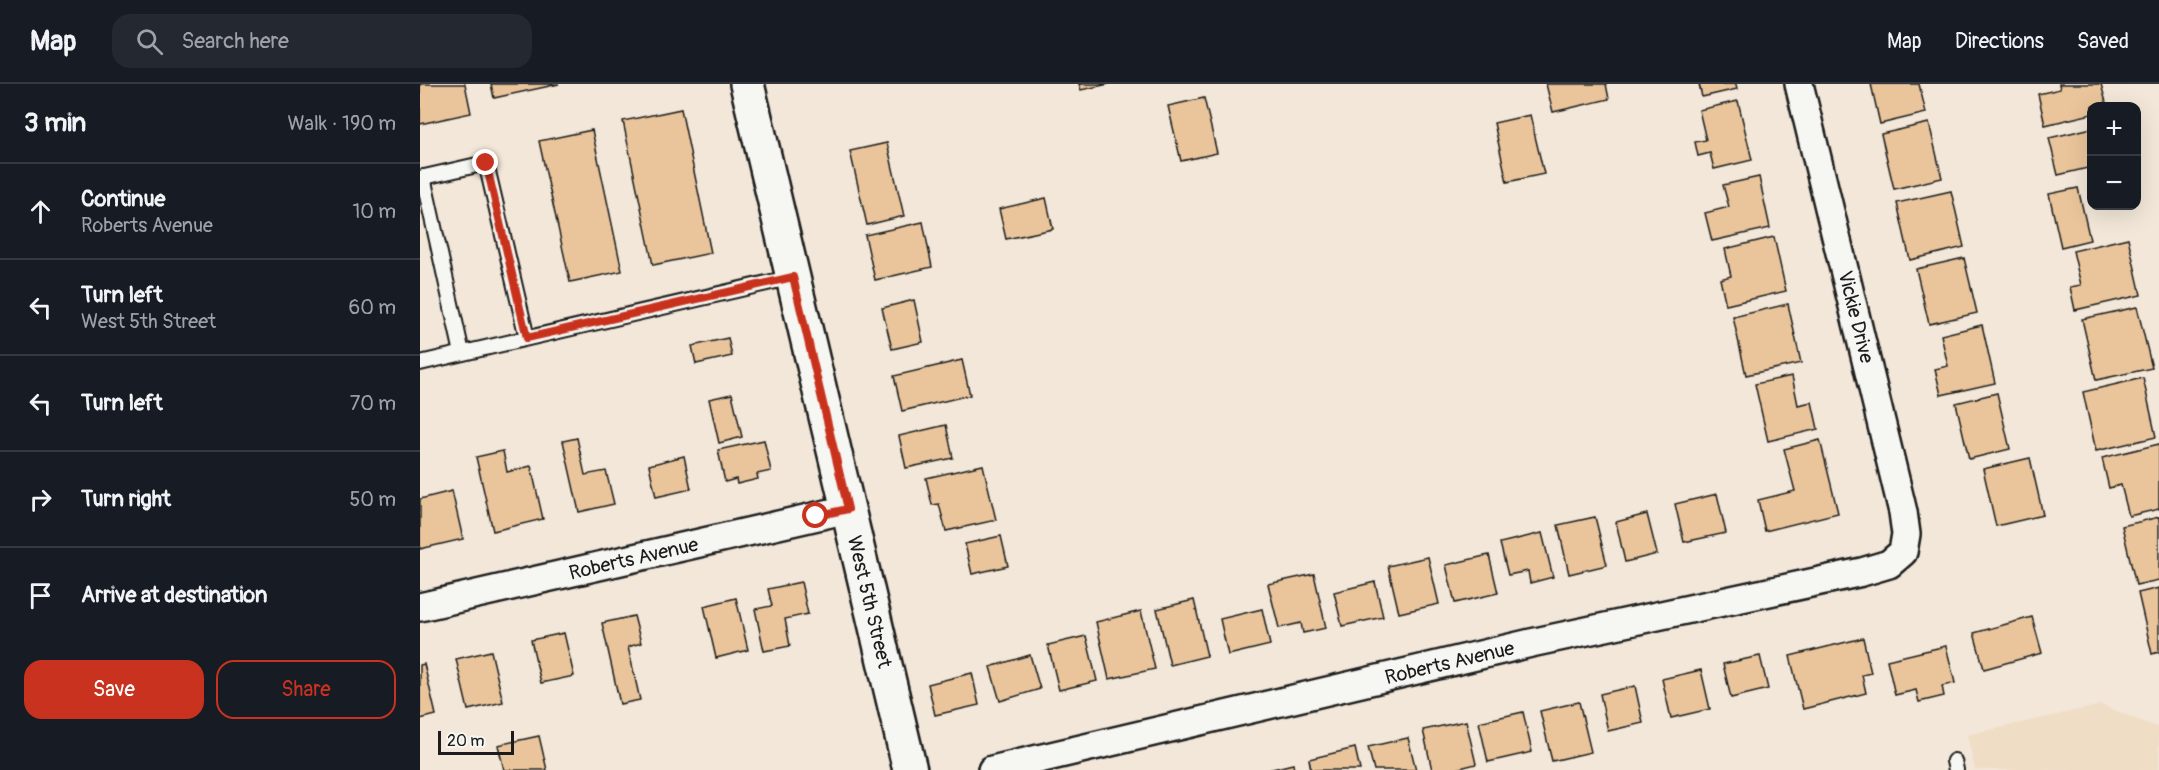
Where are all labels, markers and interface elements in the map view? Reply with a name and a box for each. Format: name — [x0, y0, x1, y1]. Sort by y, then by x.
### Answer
search box — [112, 14, 532, 68]
text: Map — [30, 24, 76, 59]
icon: search — [133, 25, 166, 58]
text: Search here — [181, 27, 289, 55]
text: Map — [1887, 28, 1922, 55]
text: Directions — [1955, 28, 2044, 55]
text: Saved — [2077, 28, 2129, 55]
map controls — [2087, 102, 2141, 210]
button: + — [2087, 102, 2141, 156]
text: 3 min — [24, 107, 86, 139]
text: Walk · 190 m — [288, 111, 396, 136]
route end — [472, 149, 498, 175]
button: − — [2087, 156, 2141, 210]
text: Continue — [81, 185, 165, 213]
icon: ahead — [24, 195, 57, 228]
text: 10 m — [352, 199, 396, 224]
text: Roberts Avenue — [81, 213, 213, 238]
street label: Vickie Drive — [1832, 268, 1880, 366]
text: Turn left — [81, 281, 163, 309]
icon: left — [24, 291, 57, 324]
text: 60 m — [349, 295, 396, 320]
text: West 5th Street — [81, 309, 216, 334]
icon: left — [24, 387, 57, 420]
text: Turn left — [81, 389, 163, 417]
text: 70 m — [350, 391, 396, 416]
icon: right — [24, 483, 57, 516]
text: Turn right — [81, 485, 171, 513]
text: 50 m — [349, 487, 396, 512]
route start — [802, 502, 828, 528]
street label: Roberts Avenue — [566, 531, 701, 585]
street label: West 5th Street — [842, 533, 898, 671]
icon: arrive — [24, 579, 57, 612]
text: Arrive at destination — [81, 581, 267, 609]
street label: Roberts Avenue — [1382, 635, 1517, 690]
button: Save — [24, 660, 204, 719]
button: Share — [216, 660, 396, 719]
scale bar — [438, 728, 514, 756]
text: 20 m — [447, 731, 485, 751]

